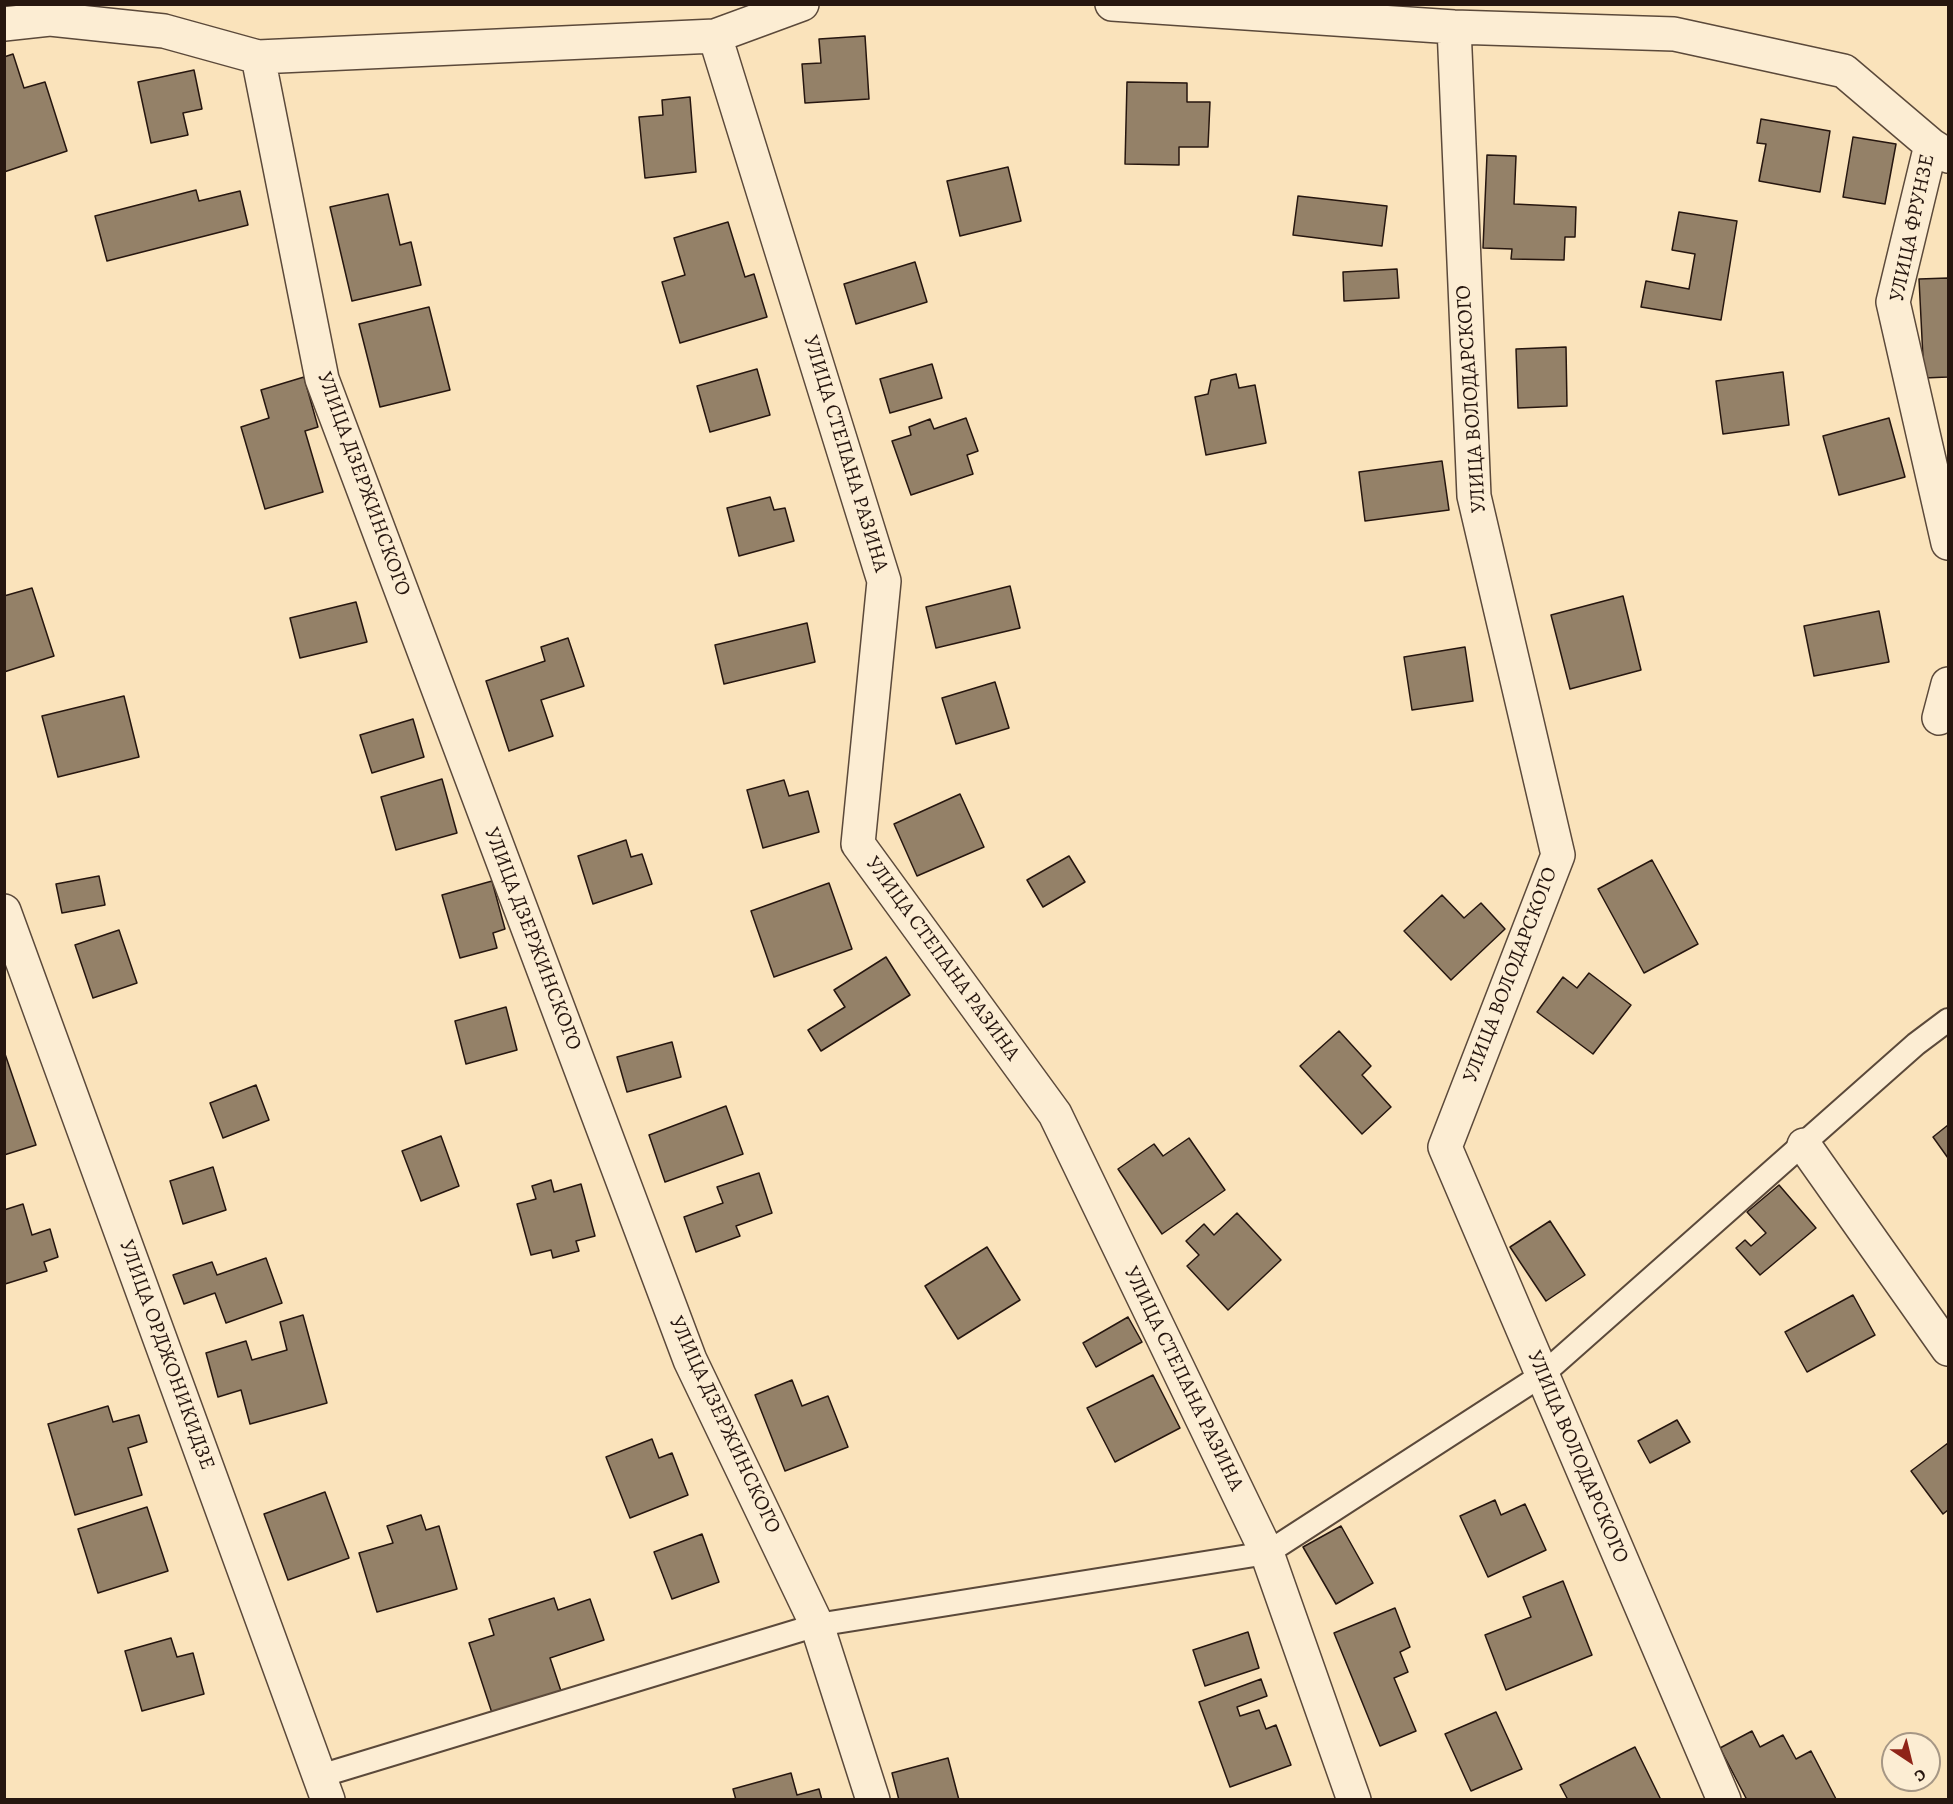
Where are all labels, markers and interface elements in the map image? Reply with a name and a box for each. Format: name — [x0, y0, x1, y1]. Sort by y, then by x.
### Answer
street label: УЛИЦА ФРУНЗЕ — [1885, 152, 1941, 304]
street label: УЛИЦА ВОЛОДАРСКОГО — [1451, 284, 1493, 514]
street label: УЛИЦА СТЕПАНА РАЗИНА — [797, 333, 893, 575]
street label: УЛИЦА ДЗЕРЖИНСКОГО — [311, 369, 415, 599]
street label: УЛИЦА ДЗЕРЖИНСКОГО — [478, 824, 586, 1054]
street label: УЛИЦА СТЕПАНА РАЗИНА — [859, 852, 1025, 1066]
street label: УЛИЦА ВОЛОДАРСКОГО — [1458, 864, 1564, 1086]
street label: УЛИЦА ОРДЖОНИКИДЗЕ — [113, 1237, 219, 1473]
street label: УЛИЦА СТЕПАНА РАЗИНА — [1118, 1263, 1248, 1495]
street label: УЛИЦА ДЗЕРЖИНСКОГО — [663, 1313, 785, 1537]
street label: УЛИЦА ВОЛОДАРСКОГО — [1521, 1347, 1633, 1567]
north arrow — [1881, 1732, 1941, 1792]
text: С — [1910, 1763, 1931, 1787]

